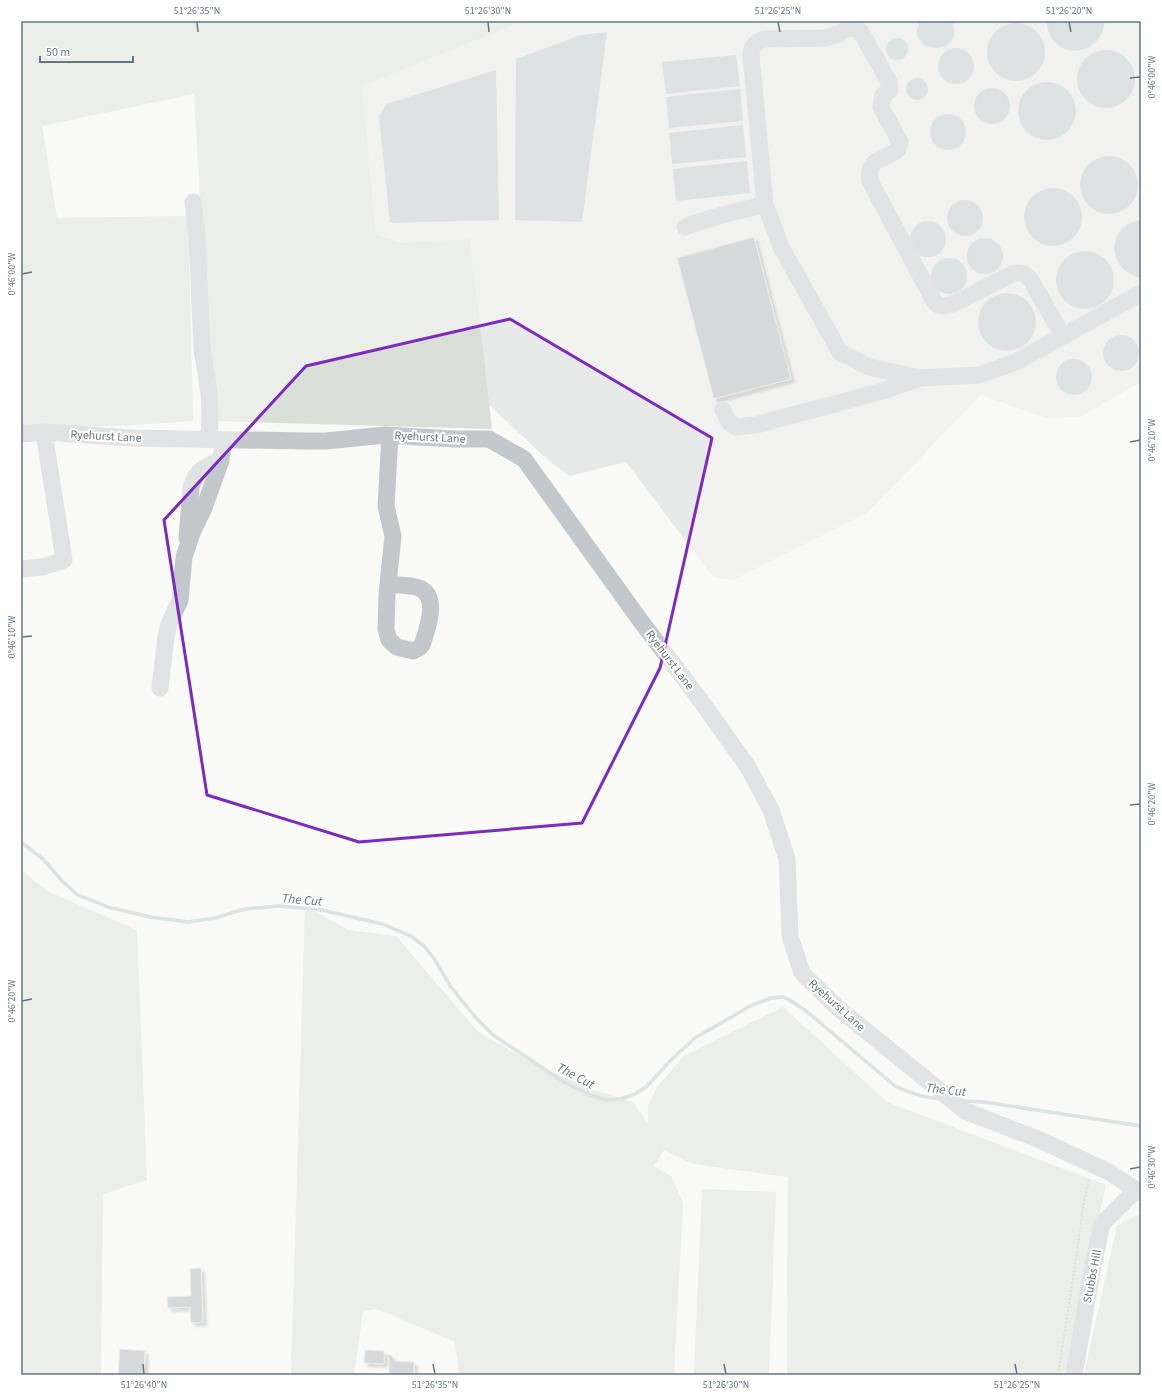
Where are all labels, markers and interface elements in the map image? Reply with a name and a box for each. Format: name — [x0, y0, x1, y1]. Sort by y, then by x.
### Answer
text: 51°26'35"N — [174, 4, 220, 18]
text: 51°26'30"N — [465, 4, 511, 18]
text: 51°26'25"N — [755, 4, 801, 18]
text: 51°26'20"N — [1046, 4, 1092, 18]
scale bar — [40, 38, 133, 64]
text: 50 m — [46, 44, 70, 61]
text: 0°46'00"W — [1145, 55, 1159, 98]
text: 0°46'00"W — [5, 252, 19, 295]
text: 0°46'10"W — [1145, 418, 1159, 461]
street label: Ryehurst Lane — [70, 426, 142, 447]
street label: Ryehurst Lane — [394, 427, 466, 448]
text: 0°46'10"W — [5, 615, 19, 658]
street label: Ryehurst Lane — [641, 627, 698, 694]
text: 0°46'20"W — [1145, 782, 1159, 825]
water label: The Cut — [281, 889, 324, 911]
street label: Ryehurst Lane — [805, 975, 869, 1036]
text: 0°46'20"W — [5, 979, 19, 1022]
water label: The Cut — [554, 1058, 598, 1094]
water label: The Cut — [925, 1079, 968, 1101]
text: 0°46'30"W — [1145, 1145, 1159, 1188]
street label: Stubbs Hill — [1079, 1248, 1106, 1304]
text: 51°26'40"N — [121, 1378, 167, 1392]
text: 51°26'35"N — [412, 1378, 458, 1392]
text: 51°26'30"N — [703, 1378, 749, 1392]
text: 51°26'25"N — [994, 1378, 1040, 1392]

